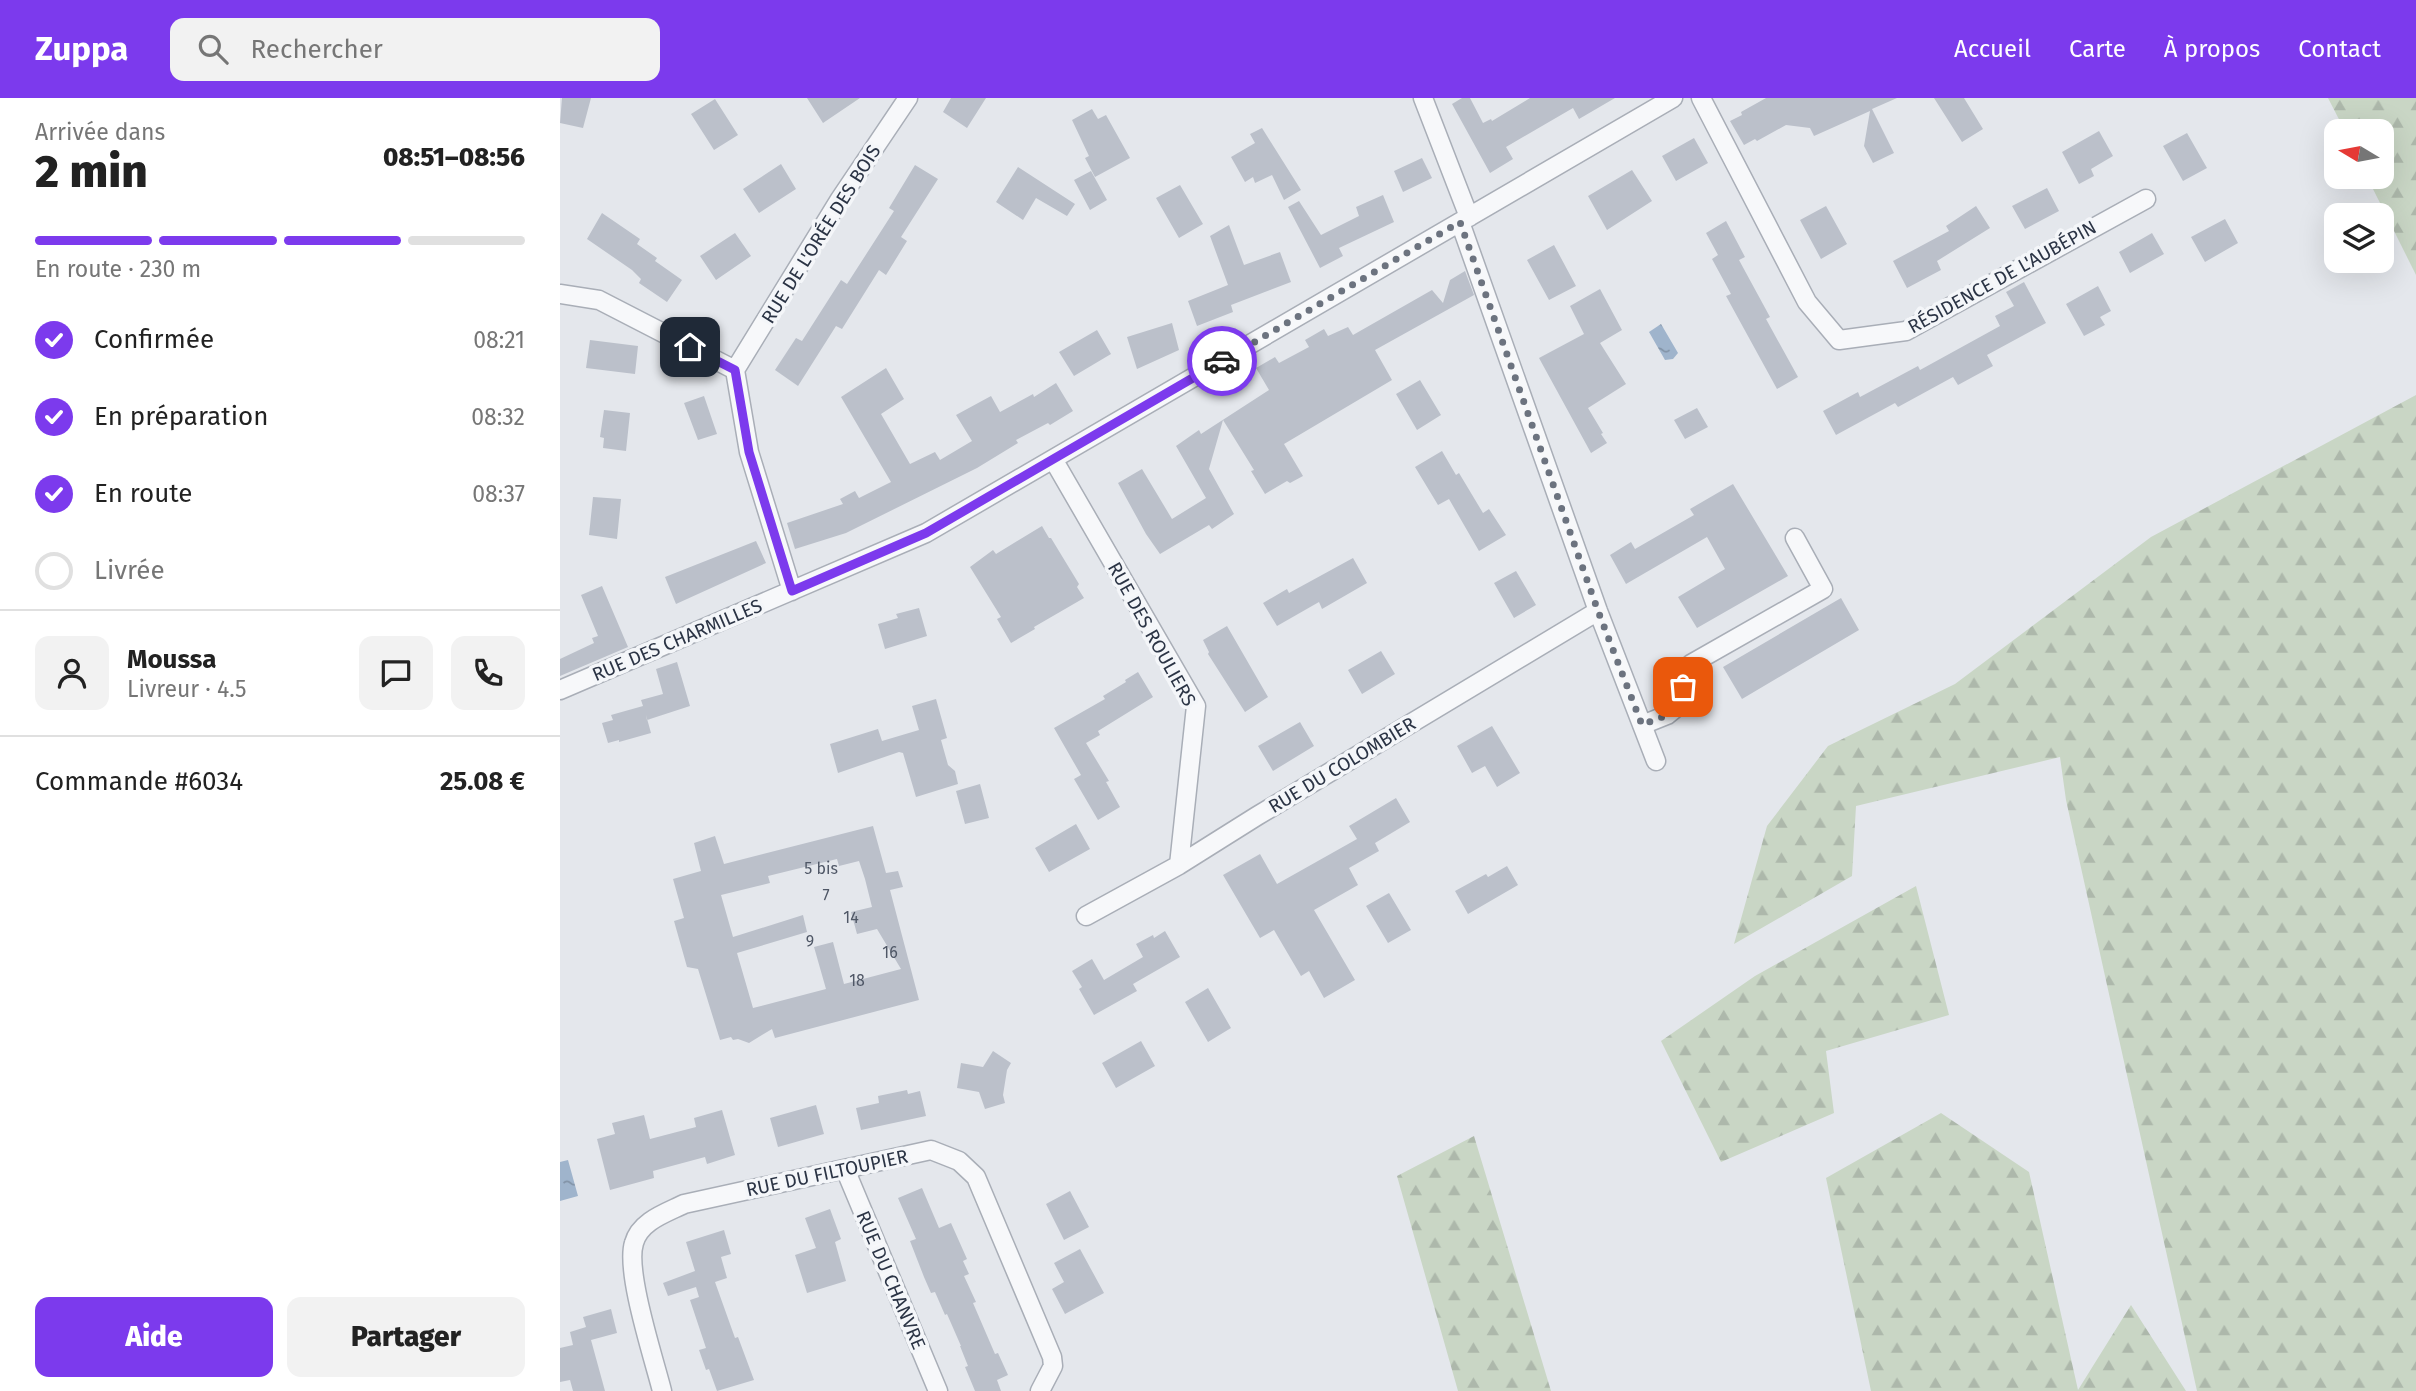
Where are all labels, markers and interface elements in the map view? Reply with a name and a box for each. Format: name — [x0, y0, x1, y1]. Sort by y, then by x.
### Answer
search box — [170, 18, 660, 81]
text: Zuppa — [35, 29, 128, 69]
icon: search — [194, 30, 232, 68]
text: Rechercher — [250, 34, 383, 65]
text: Accueil — [1954, 35, 2031, 63]
text: Carte — [2069, 35, 2126, 63]
text: À propos — [2164, 35, 2260, 63]
text: Contact — [2298, 35, 2381, 63]
text: Arrivée dans — [35, 118, 165, 146]
north arrow — [2324, 119, 2394, 189]
map controls — [2324, 119, 2394, 273]
street label: RUE DE L'ORÉE DES BOIS — [757, 140, 885, 328]
text: 08:51–08:56 — [383, 142, 525, 173]
text: 2 min — [35, 144, 148, 199]
button: layers — [2324, 203, 2394, 273]
street label: RÉSIDENCE DE L'AUBÉPIN — [1904, 216, 2100, 338]
text: En route · 230 m — [35, 255, 201, 283]
pin — [660, 317, 720, 377]
icon: check — [35, 321, 73, 359]
text: Confirmée — [94, 324, 214, 355]
text: 08:21 — [473, 326, 525, 354]
courier — [1187, 326, 1257, 396]
icon: home — [671, 328, 709, 366]
icon: car — [1203, 342, 1241, 380]
icon: check — [35, 398, 73, 436]
text: En préparation — [94, 401, 268, 432]
text: 08:32 — [471, 403, 525, 431]
icon: check — [35, 475, 73, 513]
text: En route — [94, 478, 193, 509]
text: 08:37 — [472, 480, 525, 508]
text: Livrée — [94, 555, 165, 586]
street label: RUE DES ROULIERS — [1103, 558, 1201, 710]
street label: RUE DES CHARMILLES — [589, 594, 765, 686]
button: person — [35, 636, 109, 710]
button: chat — [359, 636, 433, 710]
button: phone — [451, 636, 525, 710]
text: Moussa — [127, 644, 216, 675]
pin — [1653, 657, 1713, 717]
icon: bag — [1664, 668, 1702, 706]
text: Livreur · 4.5 — [127, 675, 246, 703]
street label: RUE DU COLOMBIER — [1264, 712, 1420, 818]
text: Commande #6034 — [35, 766, 243, 797]
text: 25.08 € — [440, 766, 525, 797]
house number: 5 bis — [804, 859, 838, 878]
house number: 7 — [822, 886, 830, 905]
house number: 14 — [843, 908, 859, 927]
house number: 9 — [806, 932, 814, 951]
house number: 16 — [882, 943, 898, 962]
house number: 18 — [849, 971, 865, 990]
street label: RUE DU FILTOUPIER — [744, 1144, 911, 1201]
street label: RUE DU CHANVRE — [851, 1207, 931, 1353]
button: Aide — [35, 1297, 273, 1377]
button: Partager — [287, 1297, 525, 1377]

